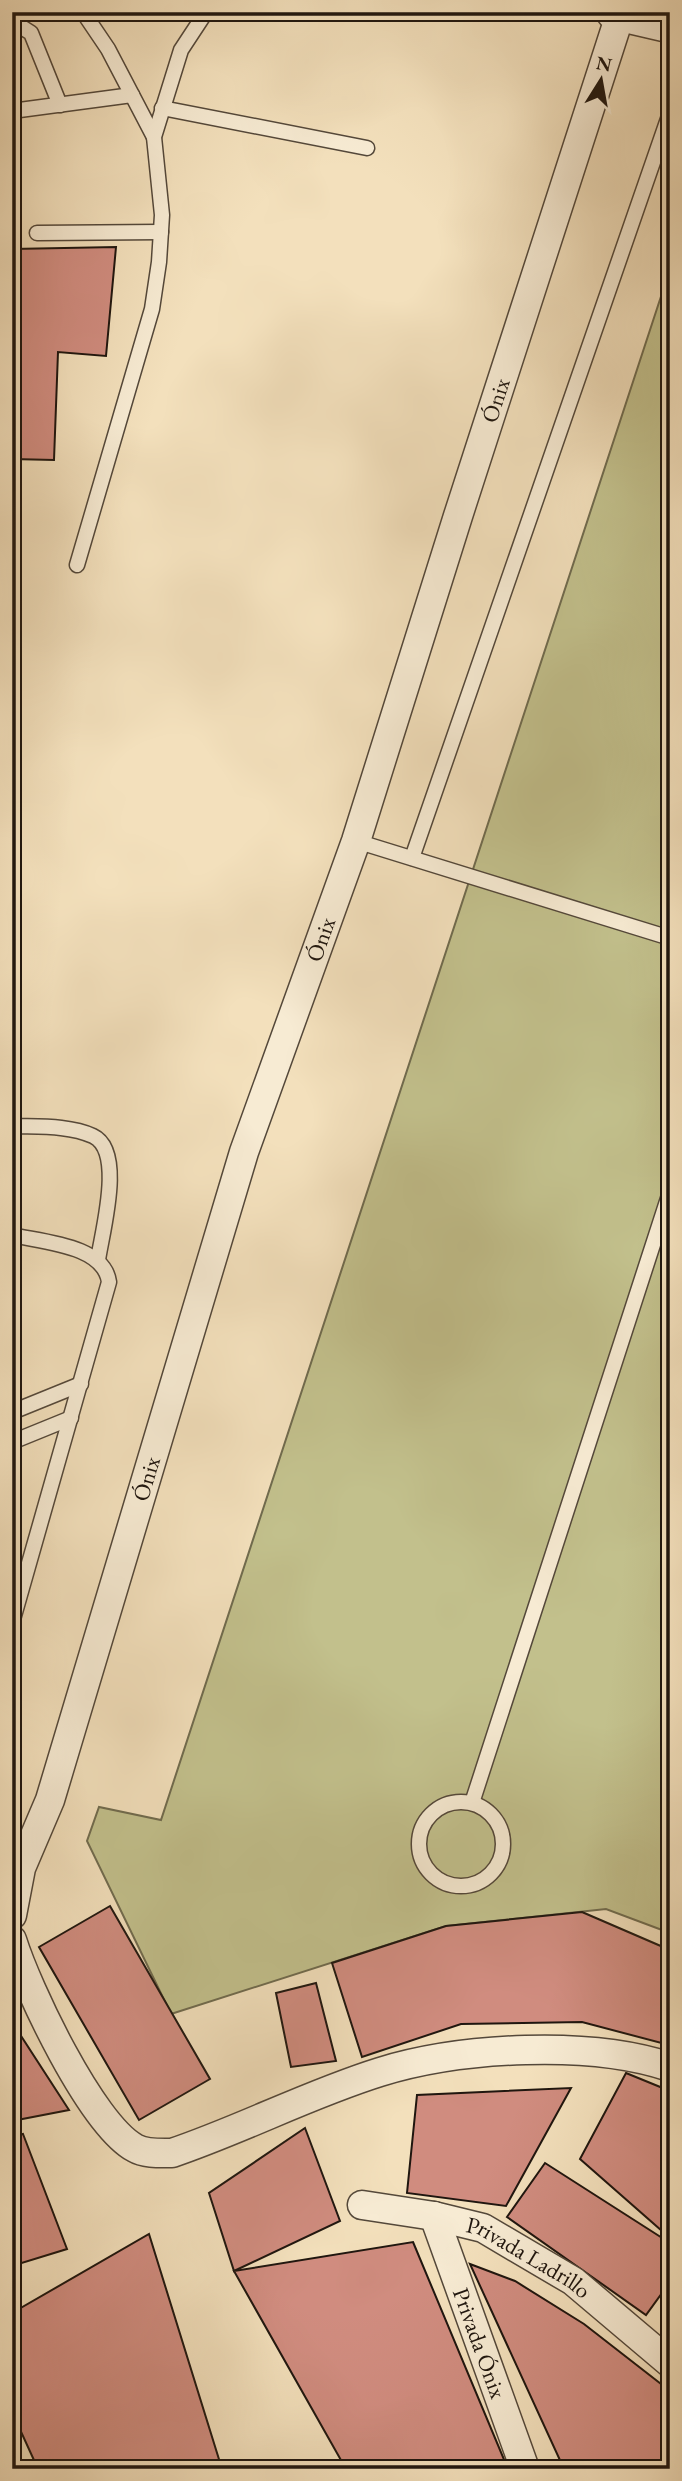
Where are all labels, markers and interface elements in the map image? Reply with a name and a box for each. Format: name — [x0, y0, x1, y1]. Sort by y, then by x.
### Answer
north arrow — [566, 46, 636, 116]
text: N — [594, 50, 615, 78]
street label: Ónix — [474, 374, 517, 426]
street label: Ónix — [299, 913, 342, 966]
street label: Ónix — [125, 1453, 167, 1505]
street label: Privada Ladrillo — [463, 2210, 598, 2305]
street label: Privada Ónix — [446, 2284, 513, 2403]

